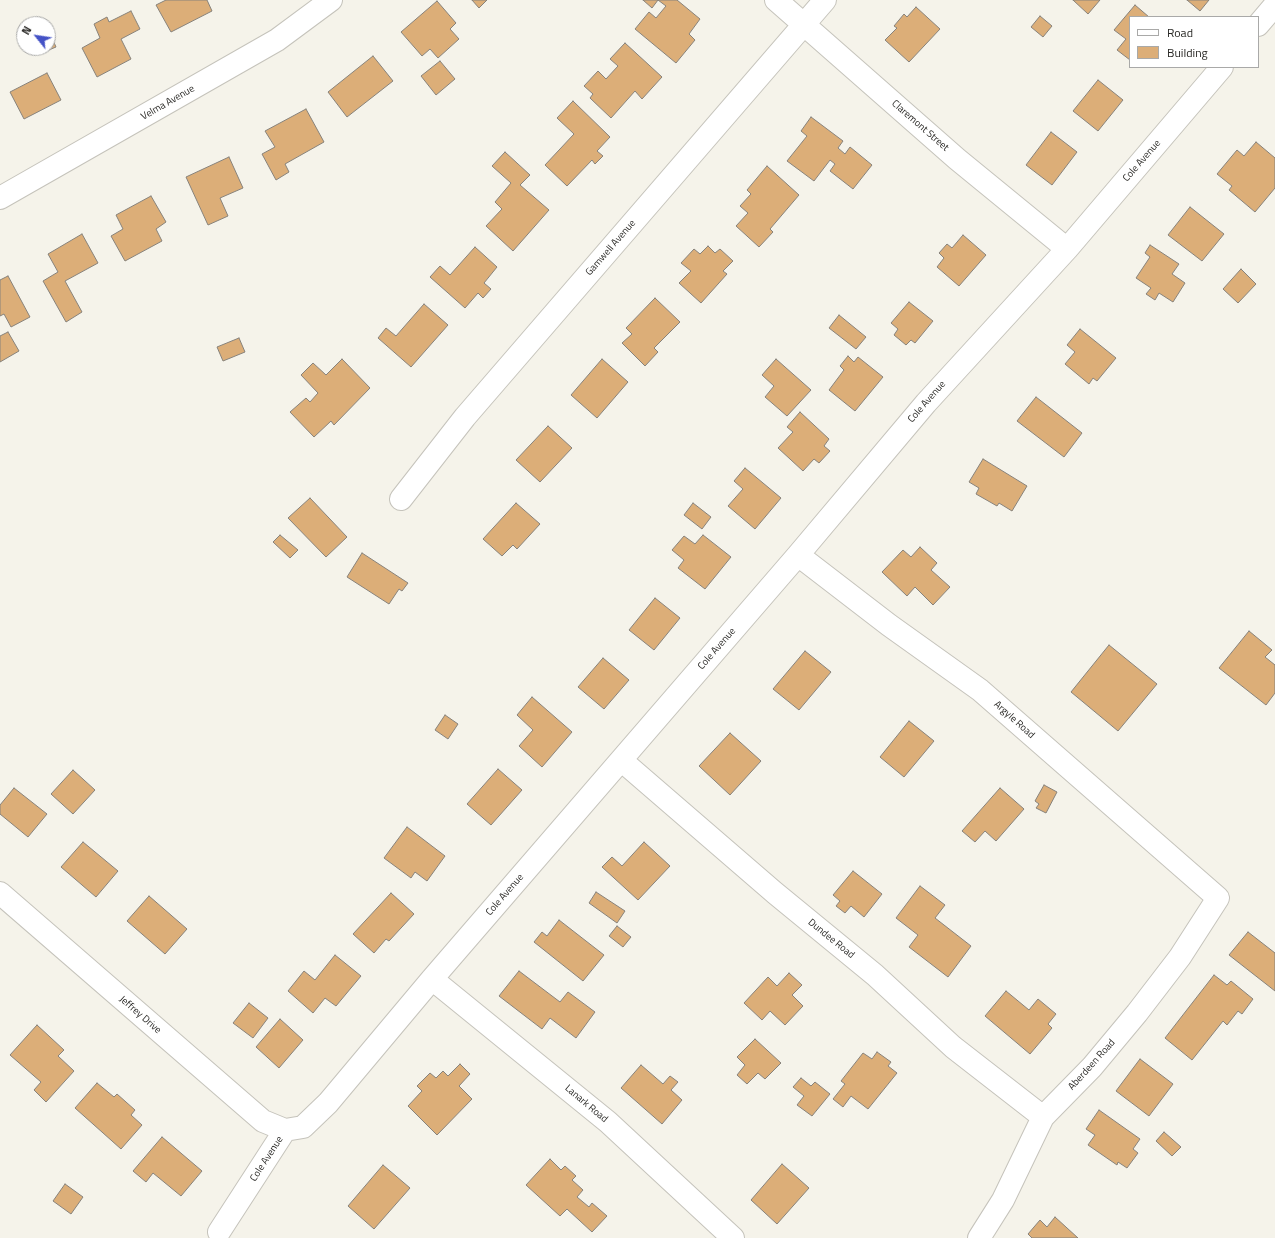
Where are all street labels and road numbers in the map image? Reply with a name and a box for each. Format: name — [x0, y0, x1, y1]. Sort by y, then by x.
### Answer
street label: Velma Avenue — [139, 83, 197, 123]
street label: Claremont Street — [889, 98, 951, 154]
street label: Cole Avenue — [1121, 138, 1163, 184]
street label: Gamwell Avenue — [583, 218, 639, 278]
street label: Cole Avenue — [906, 379, 948, 425]
street label: Cole Avenue — [696, 626, 738, 672]
street label: Argyle Road — [991, 699, 1037, 741]
street label: Cole Avenue — [484, 872, 526, 918]
street label: Dundee Road — [805, 917, 857, 961]
street label: Jeffrey Drive — [117, 994, 163, 1036]
street label: Aberdeen Road — [1066, 1037, 1118, 1093]
street label: Lanark Road — [562, 1083, 610, 1125]
street label: Cole Avenue — [248, 1134, 286, 1184]

